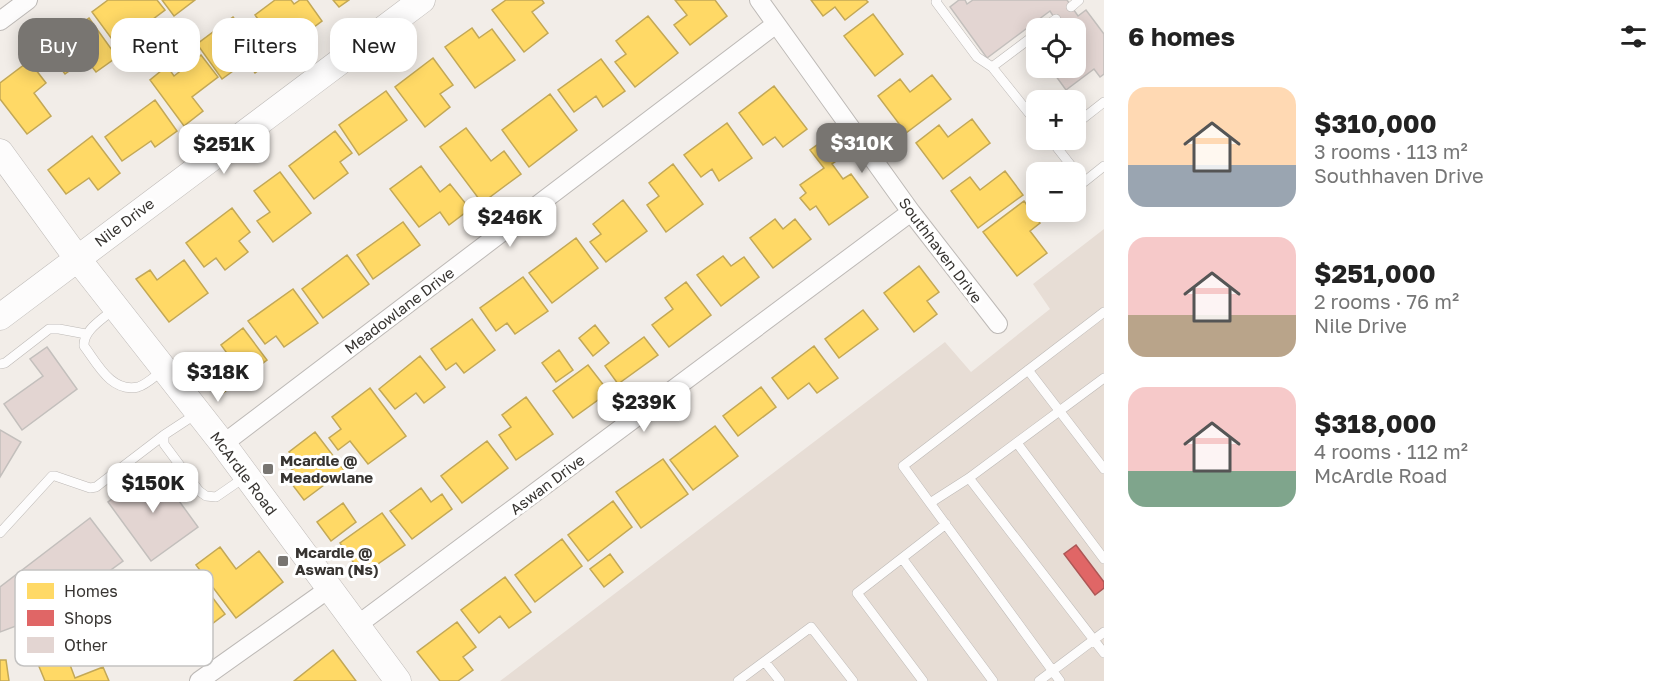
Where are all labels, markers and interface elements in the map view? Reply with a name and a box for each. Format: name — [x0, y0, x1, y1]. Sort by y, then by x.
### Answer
chip: Buy — [18, 18, 99, 72]
chip: Rent — [111, 18, 200, 72]
chip: Filters — [212, 18, 318, 72]
chip: New — [330, 18, 417, 72]
map controls — [1026, 18, 1086, 222]
button: locate — [1026, 18, 1086, 78]
icon: filters — [1617, 20, 1650, 53]
text: 6 homes — [1128, 21, 1235, 52]
button: + — [1026, 90, 1086, 150]
text: $310,000 — [1314, 108, 1437, 139]
icon: home — [1176, 111, 1248, 183]
pin: $310K — [820, 123, 904, 174]
pin: $251K — [182, 124, 266, 175]
text: $310K — [830, 130, 894, 154]
text: $251K — [193, 131, 255, 155]
text: 3 rooms · 113 m² — [1314, 139, 1468, 163]
button: − — [1026, 162, 1086, 222]
text: Southhaven Drive — [1314, 163, 1484, 187]
street label: Nile Drive — [91, 194, 157, 250]
street label: Southhaven Drive — [896, 194, 987, 306]
pin: $246K — [468, 197, 552, 248]
text: $246K — [477, 204, 543, 228]
text: $251,000 — [1314, 258, 1436, 289]
icon: home — [1176, 261, 1248, 333]
street label: Meadowlane Drive — [341, 263, 458, 357]
text: 2 rooms · 76 m² — [1314, 289, 1459, 313]
text: Nile Drive — [1314, 313, 1407, 337]
pin: $318K — [176, 352, 260, 403]
text: $318K — [186, 359, 250, 383]
pin: $239K — [602, 382, 686, 433]
text: $239K — [612, 389, 677, 413]
text: $318,000 — [1314, 408, 1436, 439]
icon: home — [1176, 411, 1248, 483]
street label: McArdle Road — [207, 428, 281, 518]
text: 4 rooms · 112 m² — [1314, 439, 1468, 463]
street label: Aswan Drive — [506, 450, 588, 518]
place label: Mcardle @ Meadowlane — [280, 451, 373, 486]
marker: Mcardle @ Meadowlane — [261, 462, 275, 476]
pin: $150K — [111, 463, 195, 514]
text: McArdle Road — [1314, 463, 1447, 487]
text: $150K — [121, 470, 185, 494]
place label: Mcardle @ Aswan (Ns) — [295, 543, 379, 578]
marker: Mcardle @ Aswan (Ns) — [276, 554, 290, 568]
legend — [15, 570, 213, 666]
text: Homes — [64, 581, 118, 601]
text: Shops — [64, 608, 112, 628]
text: Other — [64, 635, 108, 655]

